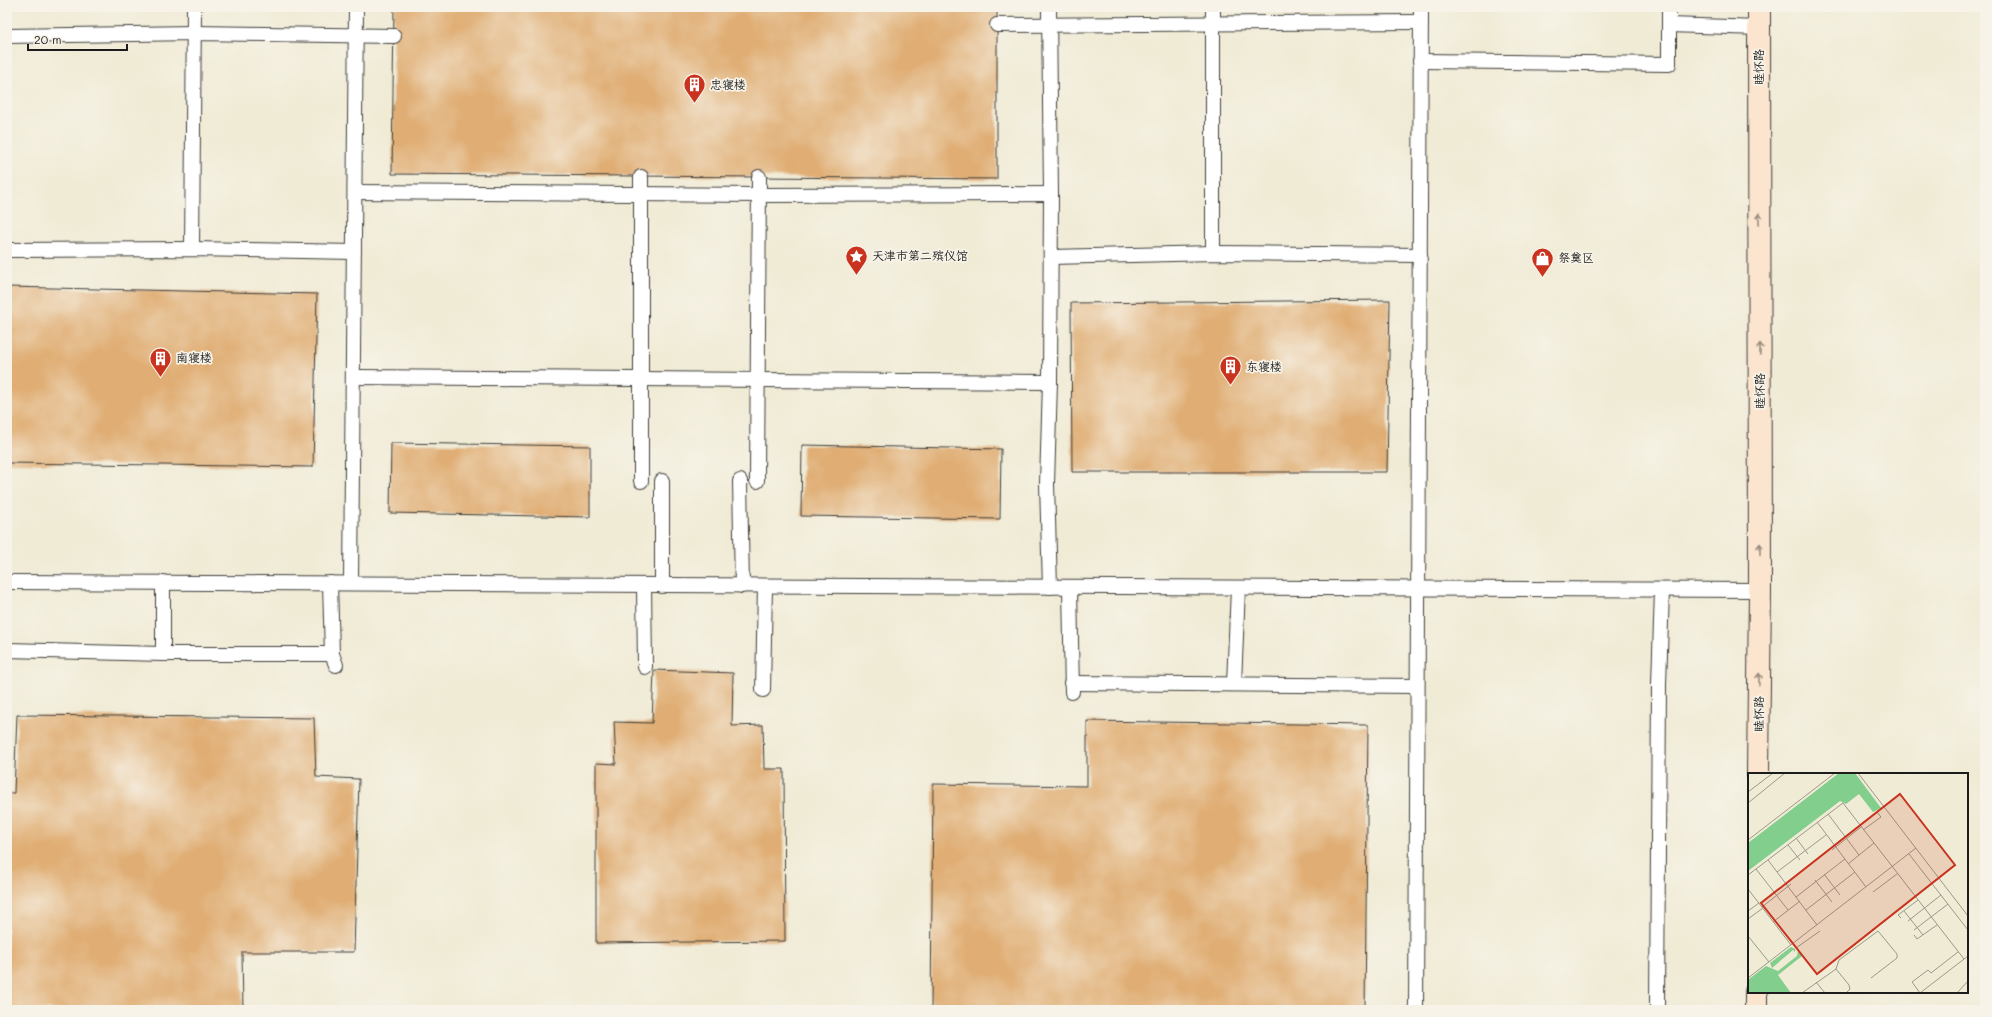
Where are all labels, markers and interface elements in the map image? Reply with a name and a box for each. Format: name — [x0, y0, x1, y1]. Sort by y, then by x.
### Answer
scale bar — [28, 26, 127, 52]
text: 20 m — [34, 31, 62, 47]
street label: 睦怀路 — [1750, 49, 1766, 85]
building icon: 忠寝楼 — [682, 72, 708, 105]
place label: 忠寝楼 — [710, 76, 746, 92]
one-way arrow — [1755, 213, 1763, 226]
place icon: 天津市第二殡仪馆 — [844, 243, 870, 276]
shop icon: 祭奠区 — [1530, 245, 1556, 278]
place label: 天津市第二殡仪馆 — [872, 247, 968, 263]
place label: 祭奠区 — [1558, 249, 1594, 265]
one-way arrow — [1756, 343, 1764, 356]
building icon: 南寝楼 — [148, 345, 174, 378]
place label: 南寝楼 — [176, 349, 212, 365]
building icon: 东寝楼 — [1217, 354, 1243, 387]
place label: 东寝楼 — [1246, 358, 1282, 374]
street label: 睦怀路 — [1751, 373, 1767, 409]
one-way arrow — [1756, 543, 1764, 556]
one-way arrow — [1755, 673, 1763, 686]
street label: 睦怀路 — [1750, 696, 1766, 732]
inset map — [1748, 773, 1968, 993]

